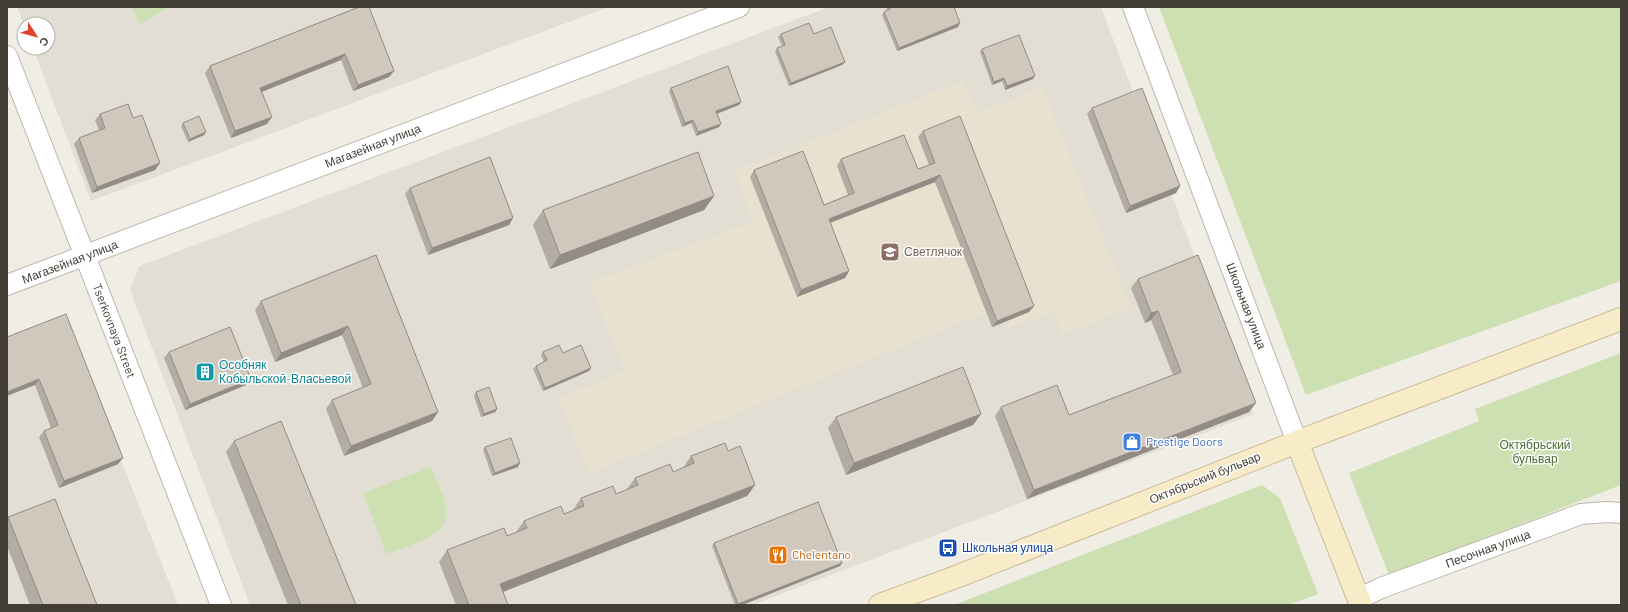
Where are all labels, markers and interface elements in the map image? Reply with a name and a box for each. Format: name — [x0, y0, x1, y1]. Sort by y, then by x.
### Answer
north arrow — [16, 16, 56, 56]
text: С — [37, 35, 52, 49]
street label: Магазейная улица — [323, 120, 423, 171]
street label: Магазейная улица — [20, 236, 120, 287]
school or university icon: Светлячок — [879, 241, 901, 263]
place label: Светлячок — [904, 244, 963, 258]
street label: Школьная улица — [1223, 261, 1270, 351]
street label: Tserkovnaya Street — [91, 282, 139, 380]
place label: Особняк Кобыльской-Власьевой — [219, 357, 351, 385]
building icon: Особняк Кобыльской-Власьевой — [194, 361, 216, 383]
shop icon: Prestige Doors — [1121, 431, 1143, 453]
place label: Prestige Doors — [1146, 434, 1223, 448]
park label: Октябрьский бульвар — [1499, 437, 1571, 466]
street label: Октябрьский бульвар — [1147, 448, 1263, 507]
street label: Песочная улица — [1443, 526, 1533, 571]
bus stop icon: Школьная улица — [937, 537, 959, 559]
place label: Школьная улица — [962, 540, 1054, 555]
restaurant icon: Chelentano — [767, 544, 789, 566]
place label: Chelentano — [792, 547, 851, 561]

